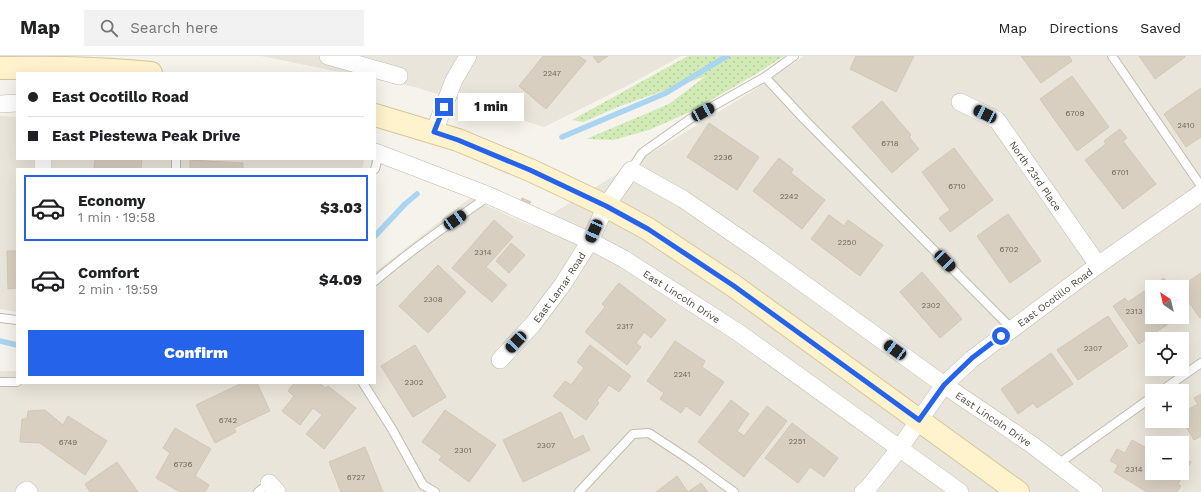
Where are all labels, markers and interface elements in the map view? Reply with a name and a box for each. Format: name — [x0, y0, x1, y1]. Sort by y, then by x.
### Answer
search box — [84, 10, 364, 46]
text: Map — [20, 16, 60, 39]
icon: search — [98, 17, 120, 39]
text: Search here — [130, 19, 218, 37]
text: Map — [999, 20, 1027, 36]
text: Directions — [1049, 20, 1118, 36]
text: Saved — [1140, 20, 1181, 36]
house number: 2247 — [543, 69, 562, 78]
text: East Ocotillo Road — [52, 88, 189, 106]
callout: 1 min — [458, 93, 524, 121]
route end — [435, 98, 453, 116]
text: 1 min — [474, 99, 508, 114]
car — [690, 101, 716, 123]
car — [972, 103, 998, 125]
house number: 6709 — [1065, 109, 1085, 118]
house number: 2410 — [1177, 121, 1195, 130]
text: East Piestewa Peak Drive — [52, 127, 240, 145]
house number: 6718 — [881, 139, 899, 148]
street label: North 23rd Place — [1007, 139, 1064, 213]
house number: 2236 — [714, 153, 733, 162]
house number: 6701 — [1111, 168, 1129, 177]
house number: 6710 — [948, 182, 966, 191]
icon: car — [30, 190, 66, 226]
text: Economy — [78, 192, 145, 210]
house number: 2242 — [780, 192, 799, 201]
text: $3.03 — [320, 199, 362, 217]
car — [442, 208, 468, 232]
text: 1 min · 19:58 — [78, 210, 155, 225]
car — [584, 218, 604, 244]
house number: 2250 — [838, 238, 856, 247]
house number: 6702 — [1000, 245, 1019, 254]
house number: 2314 — [474, 248, 492, 257]
car — [932, 248, 958, 274]
street label: East Lamar Road — [531, 250, 588, 325]
icon: car — [30, 262, 66, 298]
text: Comfort — [78, 264, 139, 282]
street label: East Ocotillo Road — [1015, 266, 1095, 329]
street label: East Lincoln Drive — [641, 268, 722, 325]
text: $4.09 — [319, 271, 362, 289]
north arrow — [1145, 280, 1189, 324]
map controls — [1145, 280, 1189, 480]
text: 2 min · 19:59 — [78, 282, 158, 297]
house number: 2308 — [423, 295, 443, 304]
house number: 2302 — [922, 301, 941, 310]
house number: 2313 — [1125, 307, 1143, 316]
house number: 2317 — [617, 322, 634, 331]
route start — [992, 327, 1010, 345]
car — [503, 329, 529, 355]
button: Confirm — [28, 330, 364, 376]
button: locate — [1145, 332, 1189, 376]
car — [882, 338, 908, 362]
house number: 2307 — [1084, 344, 1103, 353]
house number: 2241 — [674, 370, 690, 379]
house number: 2302 — [405, 378, 424, 387]
button: + — [1145, 384, 1189, 428]
street label: East Lincoln Drive — [953, 390, 1034, 449]
house number: 6742 — [219, 416, 237, 425]
button: − — [1145, 436, 1189, 480]
house number: 2251 — [788, 437, 806, 446]
house number: 6749 — [59, 438, 77, 447]
house number: 2307 — [537, 441, 556, 450]
house number: 2301 — [454, 446, 472, 455]
house number: 6736 — [174, 460, 193, 469]
house number: 2314 — [1125, 465, 1143, 474]
house number: 6727 — [347, 473, 366, 482]

